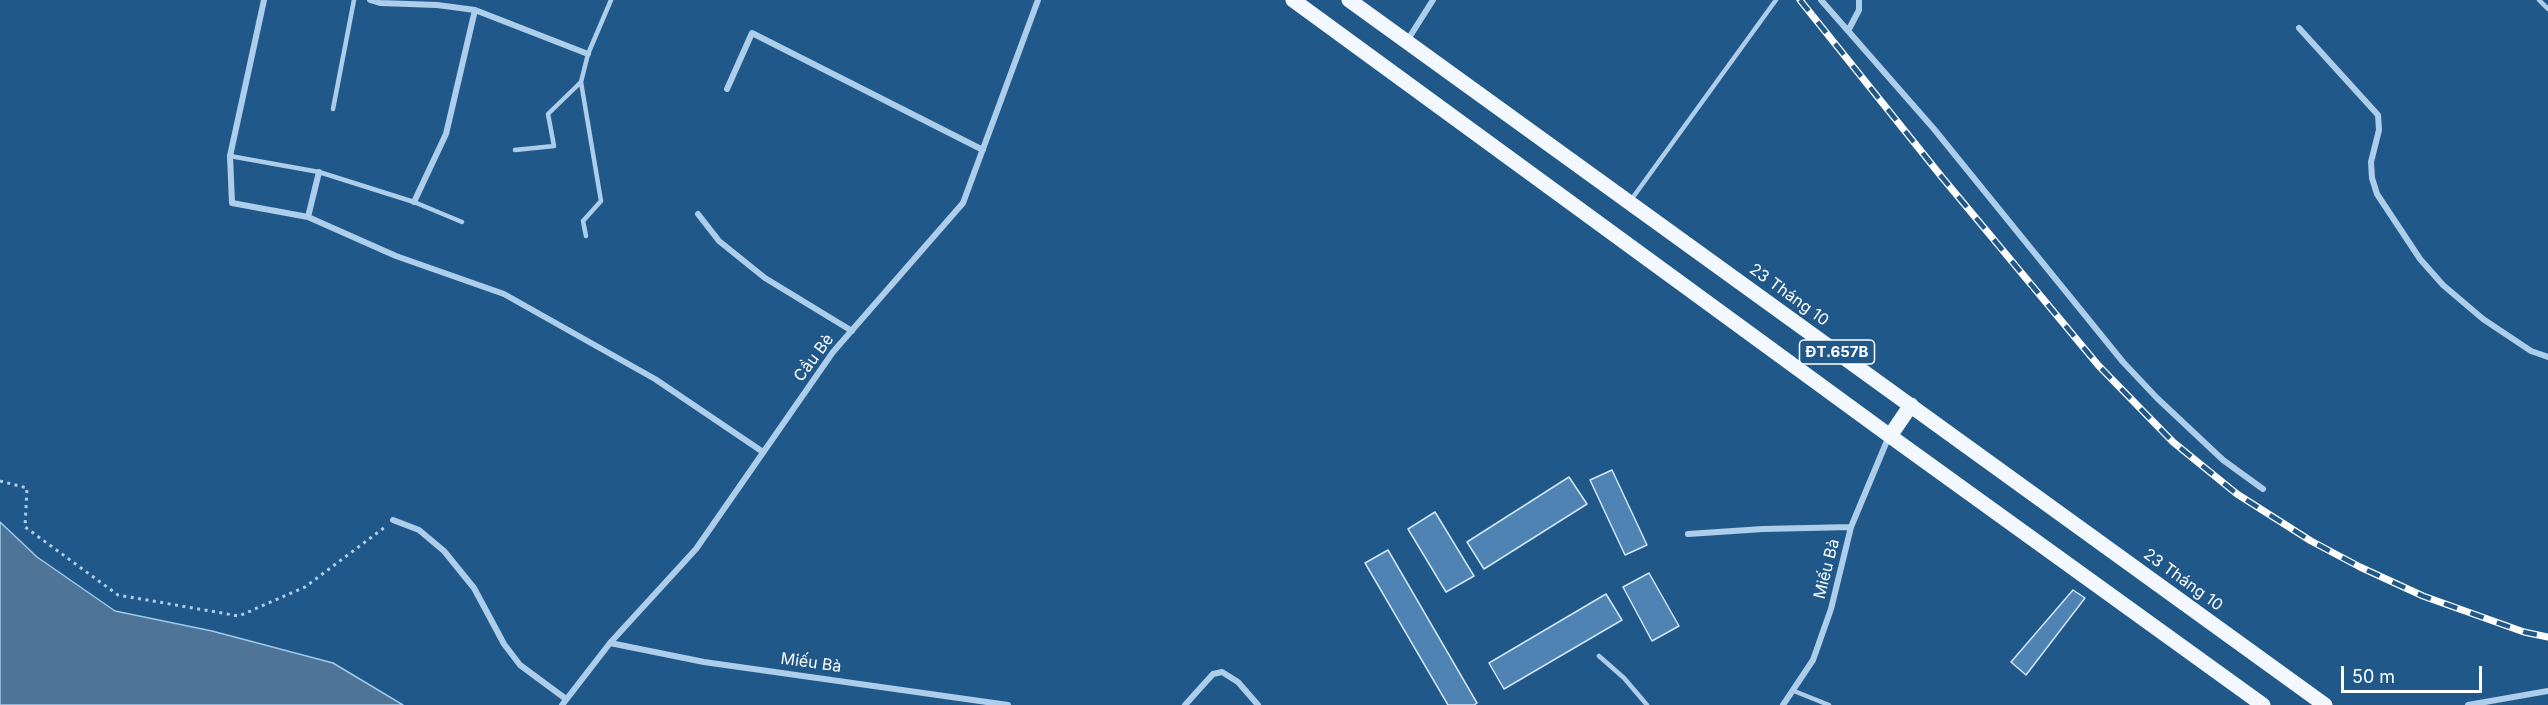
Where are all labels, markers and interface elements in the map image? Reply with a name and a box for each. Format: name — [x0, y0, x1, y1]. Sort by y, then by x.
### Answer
street label: 23 Tháng 10 — [1746, 260, 1832, 330]
street label: Cầu Bè — [790, 330, 838, 386]
road number: ĐT.657B — [1800, 340, 1874, 364]
street label: Miếu Bà — [1810, 537, 1844, 601]
street label: 23 Tháng 10 — [2140, 545, 2226, 615]
street label: Miếu Bà — [779, 649, 843, 677]
scale bar — [2344, 654, 2485, 692]
text: 50 m — [2352, 666, 2395, 687]

